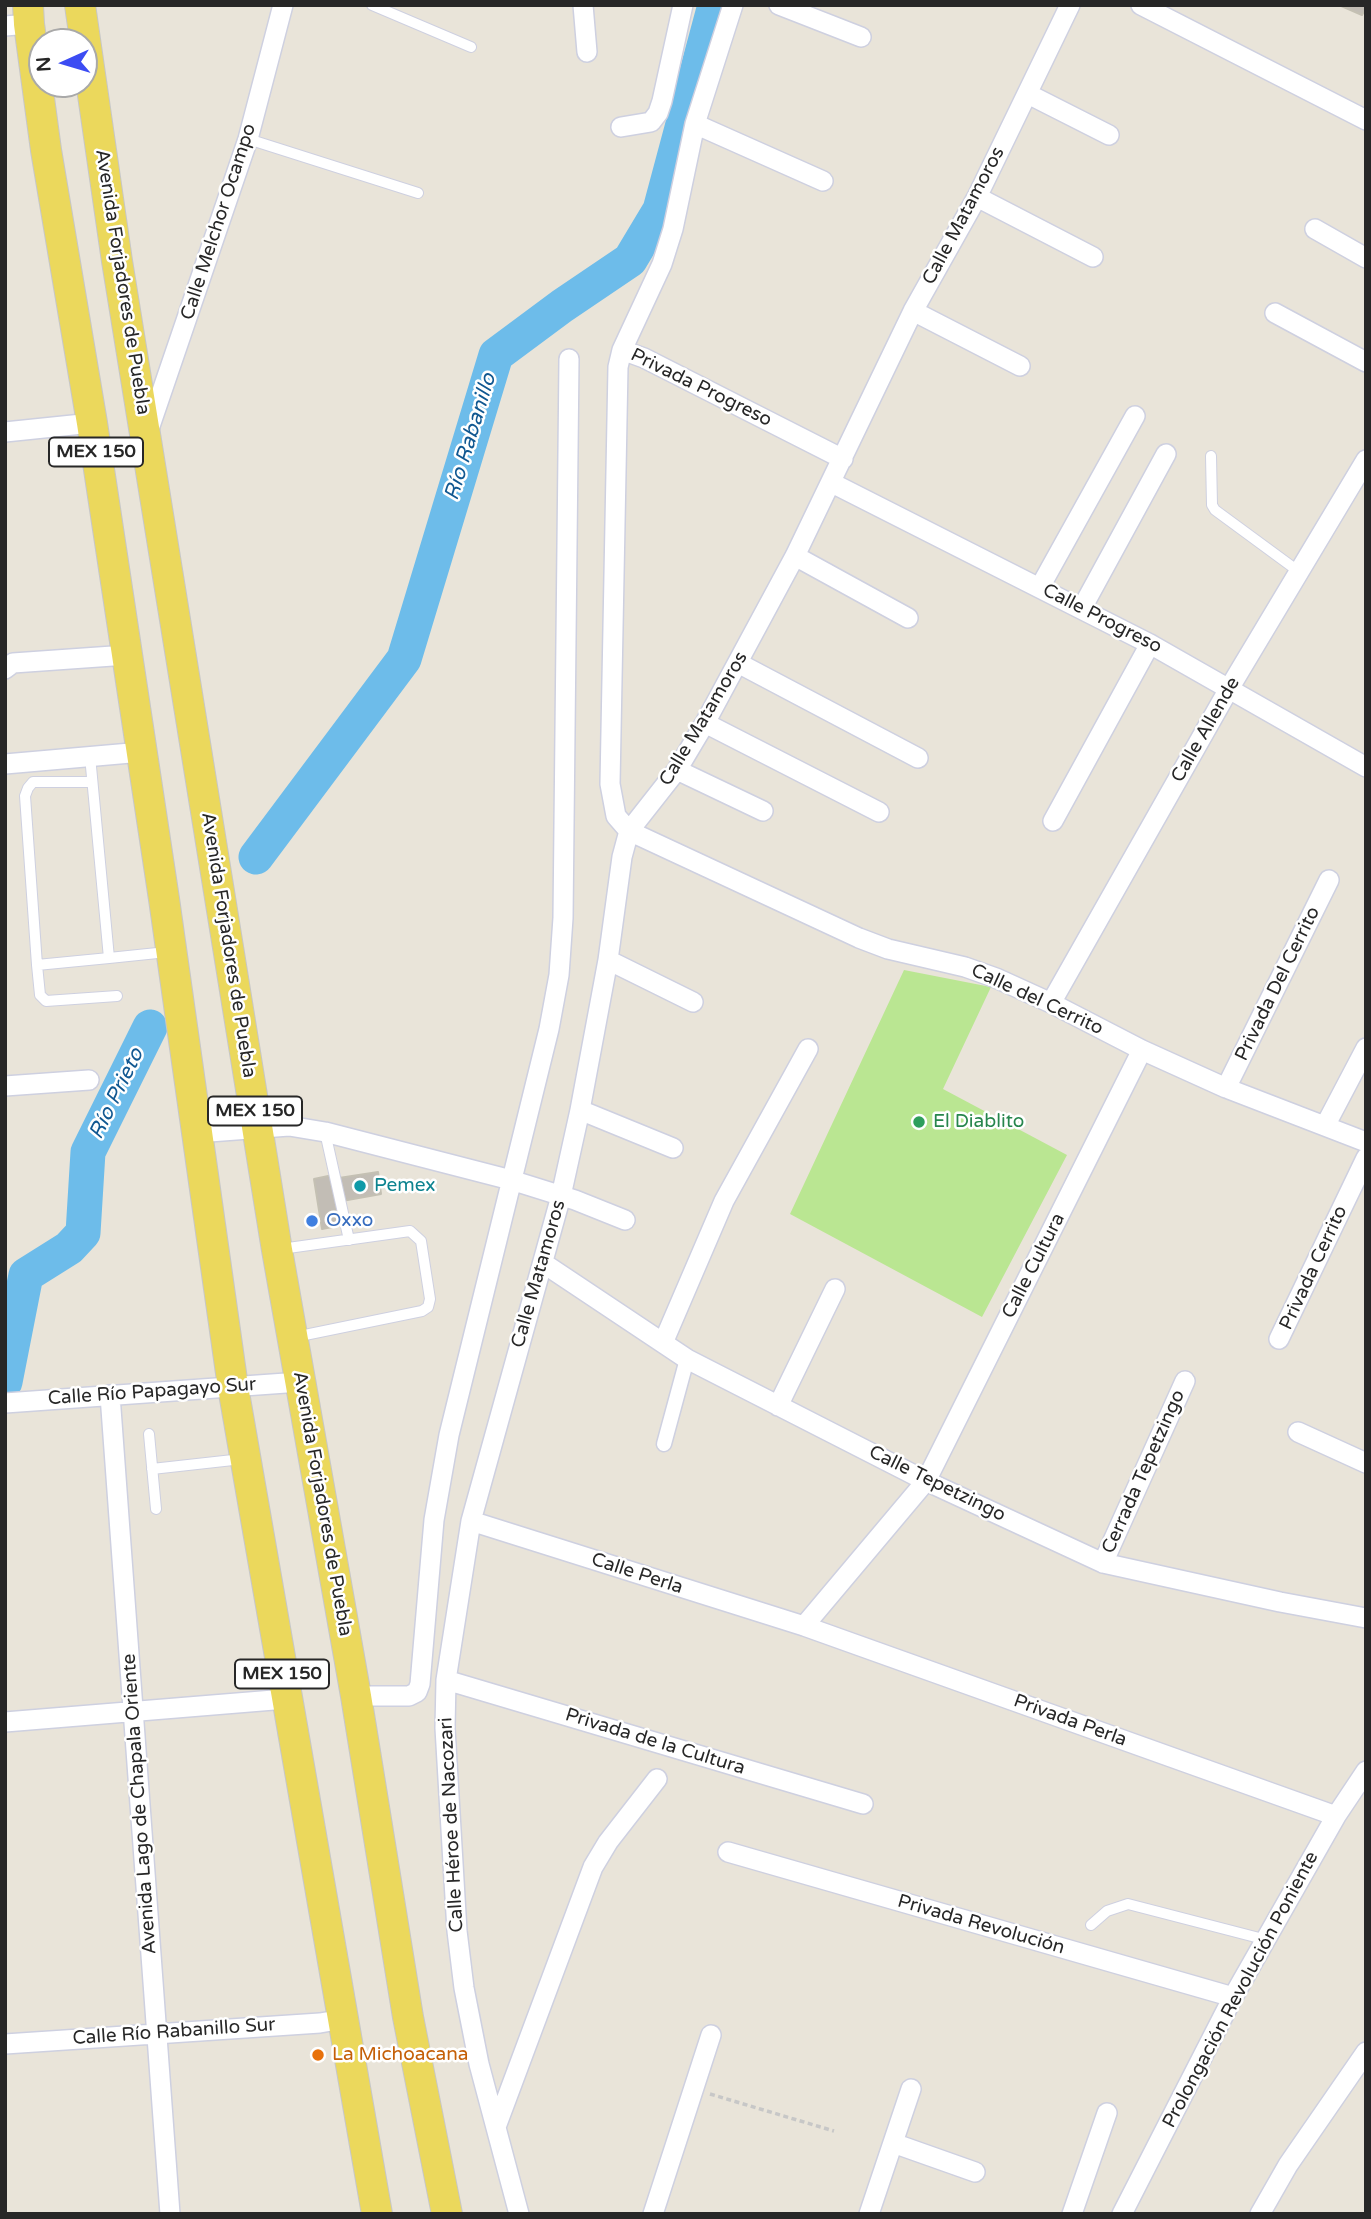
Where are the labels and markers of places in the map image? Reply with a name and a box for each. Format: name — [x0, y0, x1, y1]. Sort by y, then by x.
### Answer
place label: El Diablito — [933, 1111, 1024, 1133]
marker: El Diablito — [911, 1114, 927, 1130]
place label: Pemex — [374, 1175, 436, 1197]
marker: Pemex — [352, 1178, 368, 1194]
place label: Oxxo — [326, 1210, 373, 1232]
marker: Oxxo — [304, 1213, 320, 1229]
place label: La Michoacana — [332, 2044, 468, 2066]
marker: La Michoacana — [310, 2047, 326, 2063]

